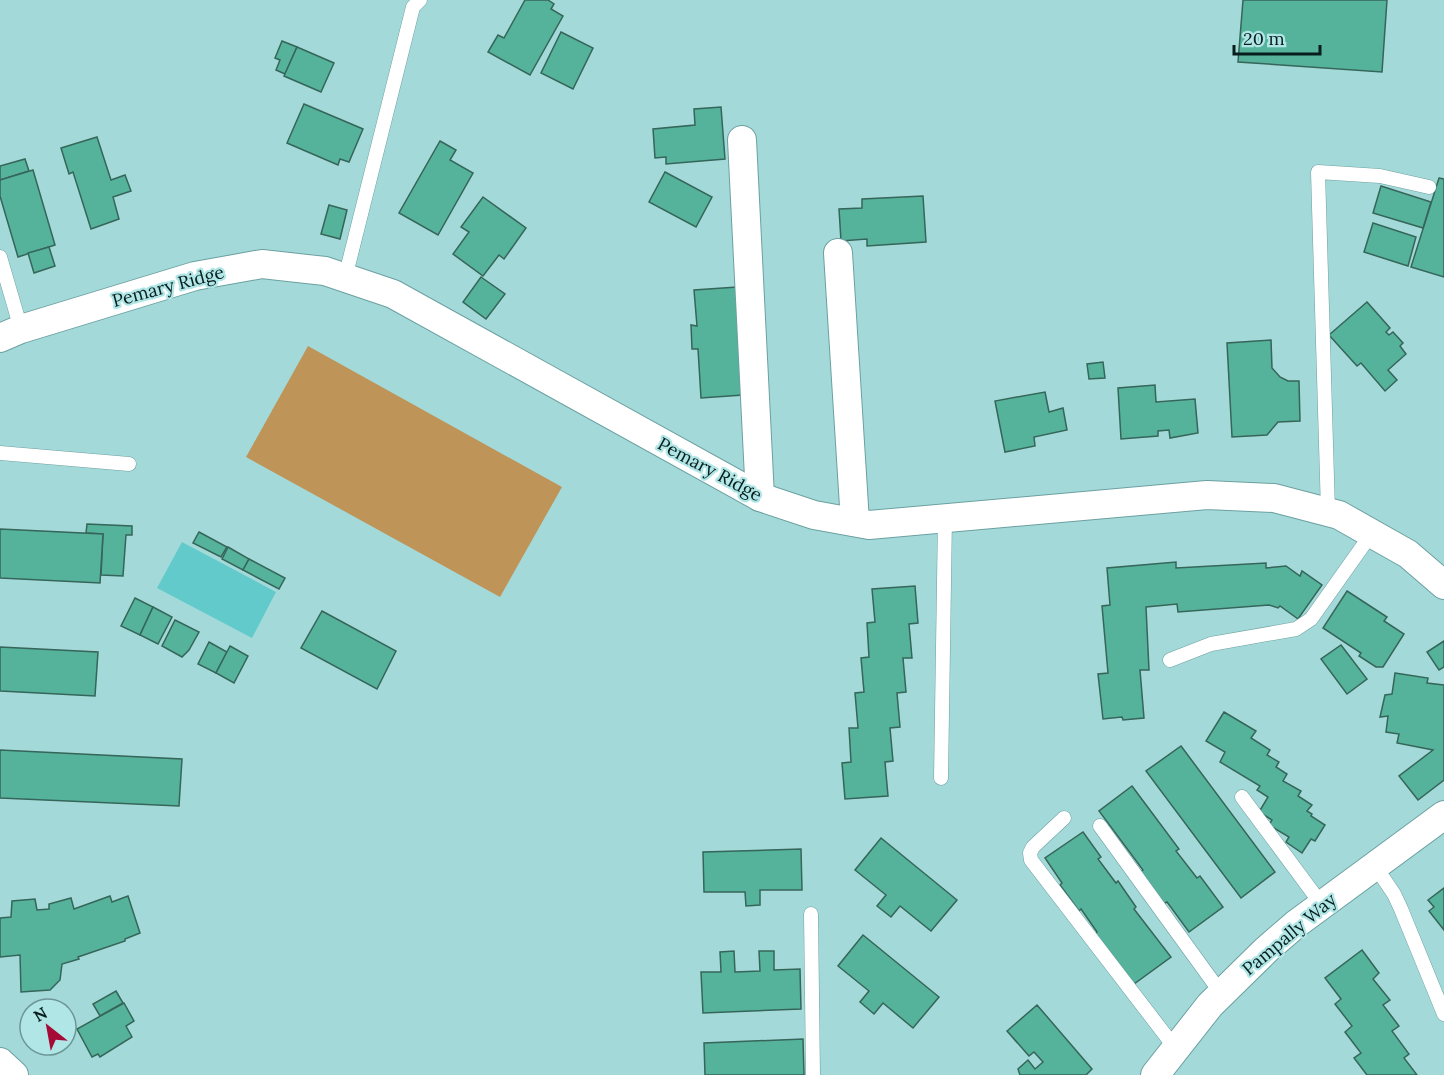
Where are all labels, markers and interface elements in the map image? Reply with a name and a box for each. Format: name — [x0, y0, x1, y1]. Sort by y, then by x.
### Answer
scale bar — [1234, 18, 1320, 56]
text: 20 m — [1243, 27, 1285, 50]
street label: Pemary Ridge — [110, 260, 227, 312]
street label: Pemary Ridge — [654, 432, 766, 506]
street label: Pampally Way — [1237, 888, 1341, 980]
north arrow — [18, 997, 78, 1057]
text: N — [30, 1002, 51, 1026]

